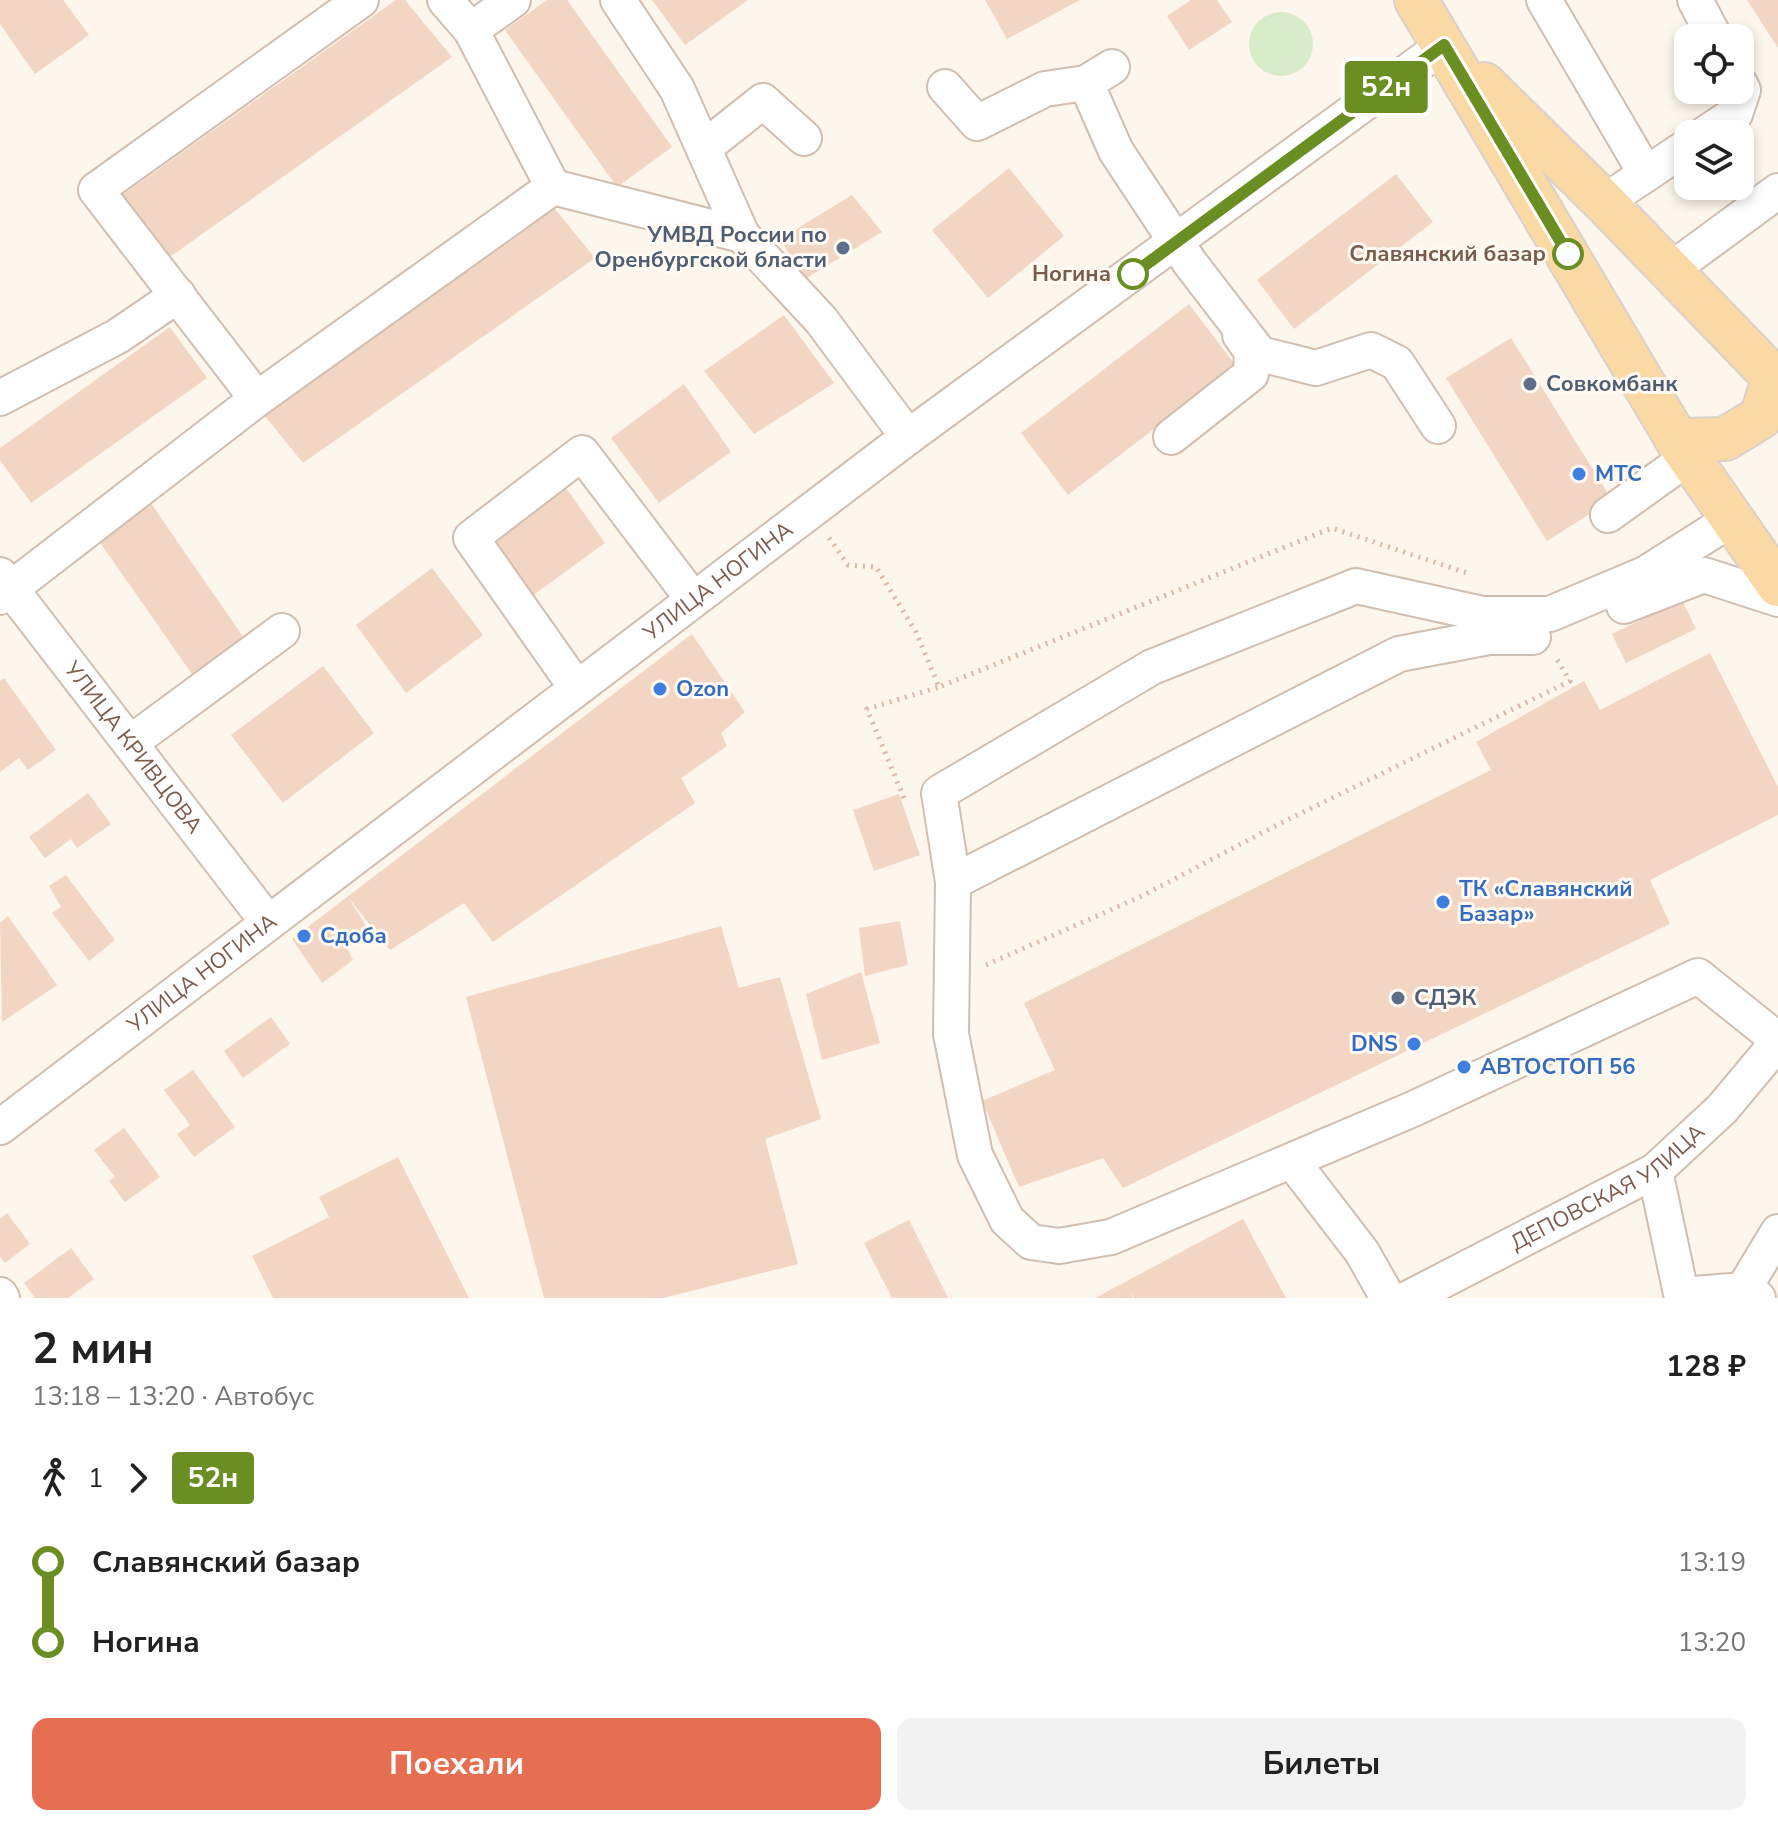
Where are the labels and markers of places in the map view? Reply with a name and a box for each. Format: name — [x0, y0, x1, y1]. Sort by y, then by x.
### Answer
place label: УМВД России по Оренбургской бласти — [595, 220, 827, 275]
marker: УМВД России по Оренбургской бласти — [834, 239, 852, 257]
place label: Славянский базар — [1349, 239, 1546, 269]
marker: Славянский базар — [1553, 239, 1583, 269]
place label: Ногина — [1032, 259, 1111, 289]
marker: Ногина — [1118, 259, 1148, 289]
place label: Совкомбанк — [1546, 369, 1678, 399]
marker: Совкомбанк — [1521, 375, 1539, 393]
place label: МТС — [1595, 459, 1642, 489]
marker: МТС — [1570, 465, 1588, 483]
place label: Ozon — [676, 674, 729, 704]
marker: Ozon — [651, 680, 669, 698]
place label: ТК «Славянский Базар» — [1459, 874, 1633, 929]
marker: ТК «Славянский Базар» — [1434, 893, 1452, 911]
place label: Сдоба — [320, 921, 387, 951]
marker: Сдоба — [295, 927, 313, 945]
place label: СДЭК — [1414, 983, 1476, 1013]
marker: СДЭК — [1389, 989, 1407, 1007]
place label: DNS — [1351, 1029, 1398, 1059]
marker: DNS — [1405, 1035, 1423, 1053]
place label: АВТОСТОП 56 — [1480, 1052, 1635, 1082]
marker: АВТОСТОП 56 — [1455, 1058, 1473, 1076]

